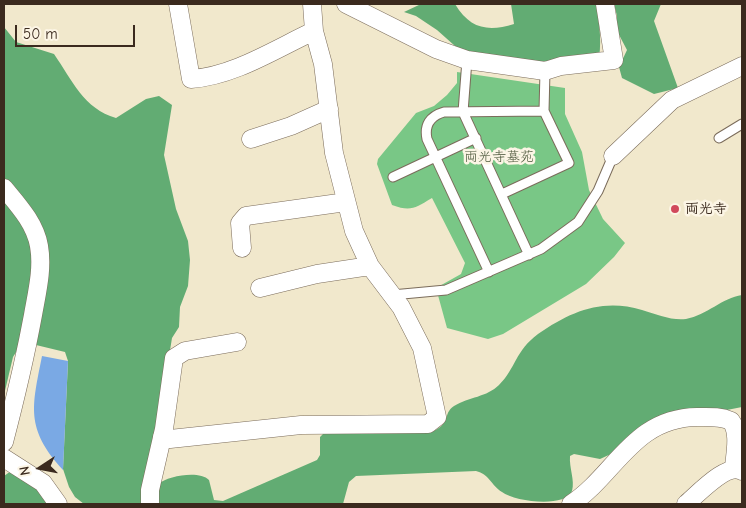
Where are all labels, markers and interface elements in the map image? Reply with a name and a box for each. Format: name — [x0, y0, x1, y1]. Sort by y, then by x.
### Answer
scale bar — [18, 15, 138, 47]
text: 50 m — [23, 25, 58, 43]
park label: 両光寺墓苑 — [464, 149, 534, 165]
place label: 両光寺 — [685, 201, 727, 217]
marker: 両光寺 — [669, 203, 681, 215]
north arrow — [15, 443, 65, 493]
text: N — [16, 465, 34, 477]

